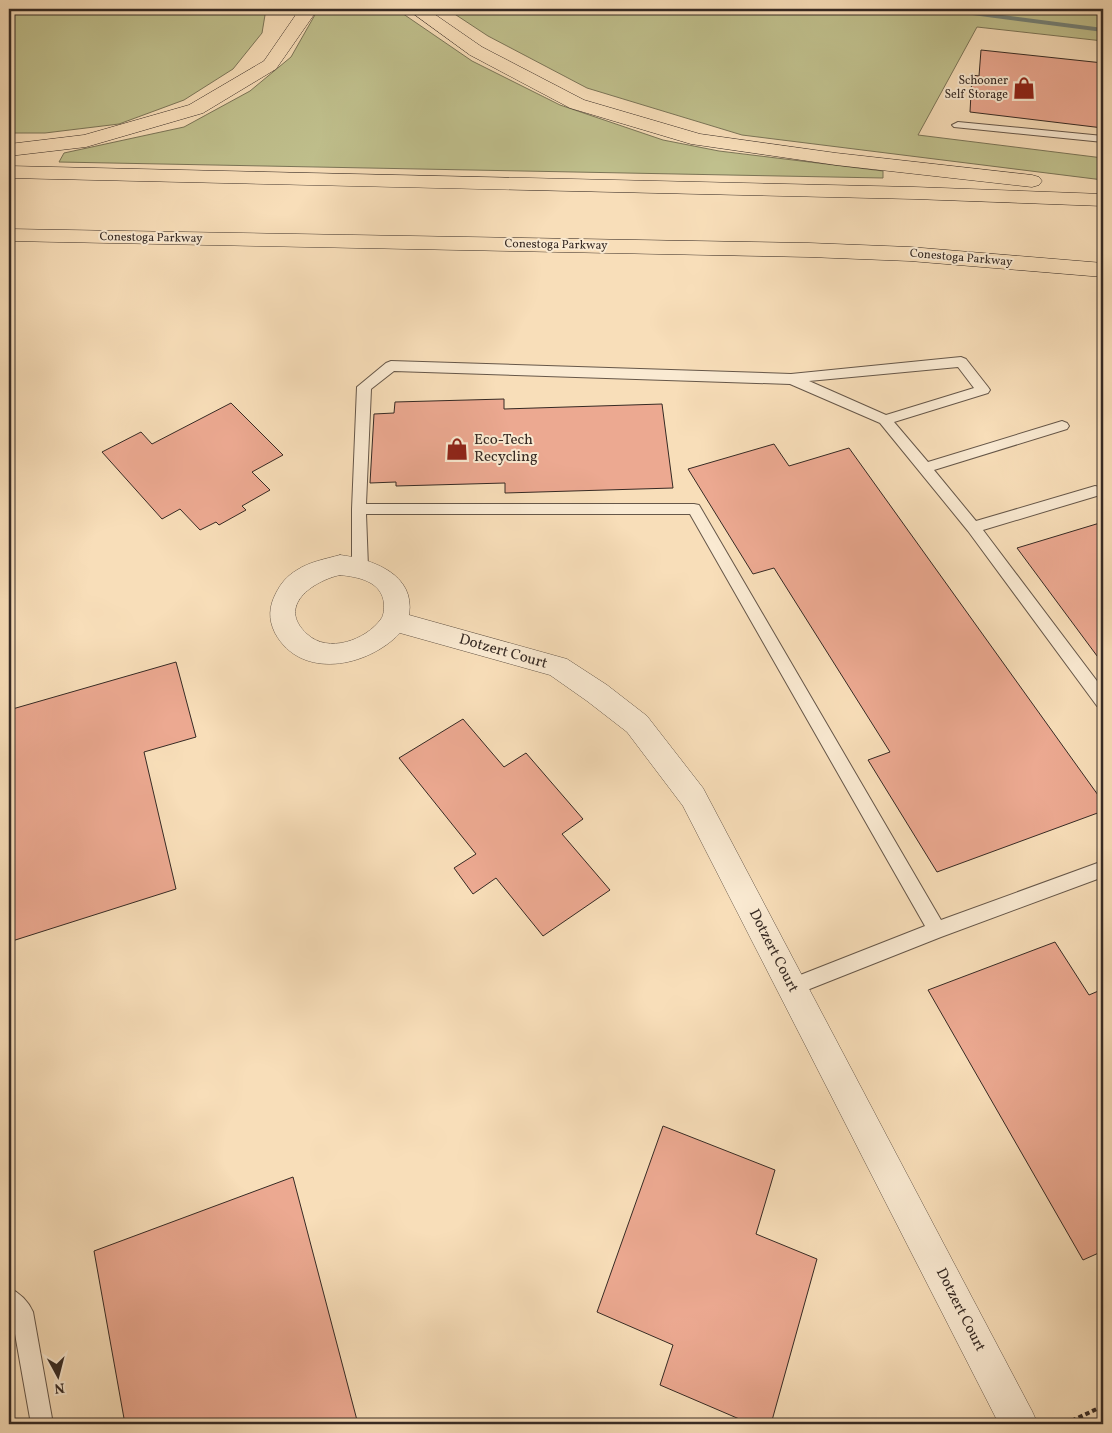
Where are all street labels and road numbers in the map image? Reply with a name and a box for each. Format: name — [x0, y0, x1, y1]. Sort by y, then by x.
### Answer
street label: Conestoga Parkway — [99, 229, 203, 247]
street label: Conestoga Parkway — [504, 236, 608, 254]
street label: Conestoga Parkway — [909, 246, 1014, 271]
street label: Dotzert Court — [456, 629, 550, 675]
street label: Dotzert Court — [743, 906, 803, 996]
street label: Dotzert Court — [930, 1265, 990, 1355]

